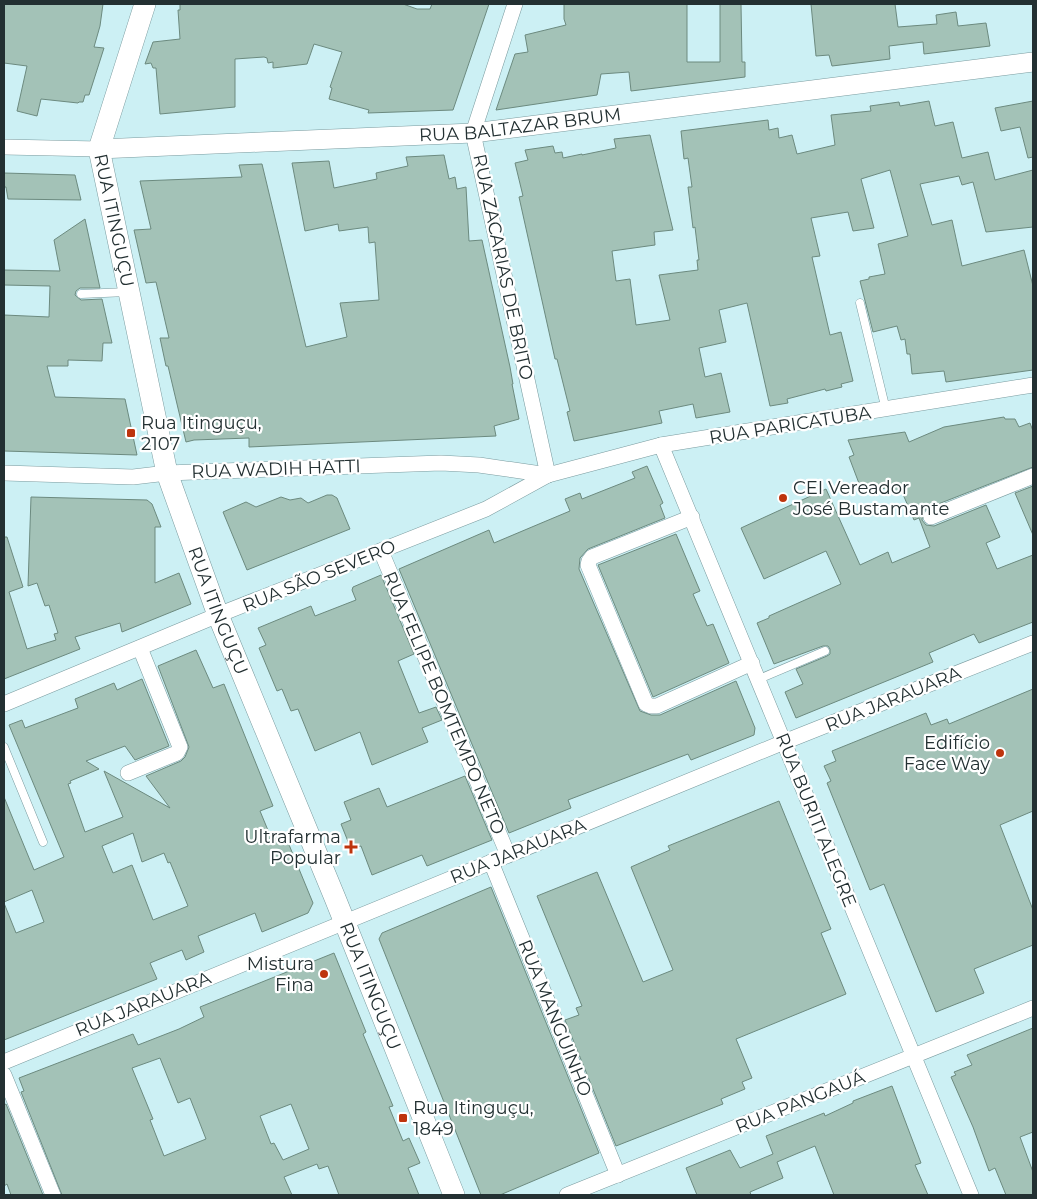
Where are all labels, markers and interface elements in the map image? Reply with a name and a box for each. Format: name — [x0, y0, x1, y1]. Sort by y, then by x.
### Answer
street label: RUA BALTAZAR BRUM — [419, 103, 623, 146]
street label: RUA ITINGUÇU — [89, 152, 139, 289]
street label: RUA ZACARIAS DE BRITO — [468, 152, 538, 382]
street label: RUA PARICATUBA — [708, 401, 873, 449]
place label: Rua Itinguçu, 2107 — [141, 412, 262, 455]
marker: Rua Itinguçu, 2107 — [125, 427, 137, 439]
street label: RUA WADIH HATTI — [191, 455, 361, 483]
place label: CEI Vereador José Bustamante — [792, 477, 950, 520]
marker: CEI Vereador José Bustamante — [777, 492, 789, 504]
street label: RUA SÃO SEVERO — [239, 535, 399, 617]
street label: RUA ITINGUÇU — [183, 544, 253, 678]
street label: RUA FELIPE BOMTEMPO NETO — [378, 568, 510, 838]
street label: RUA JARAUARA — [822, 662, 964, 736]
street label: RUA BURITI ALEGRE — [771, 730, 861, 910]
place label: Edifício Face Way — [904, 732, 990, 775]
marker: Edifício Face Way — [994, 747, 1006, 759]
street label: RUA JARAUARA — [447, 814, 589, 888]
place label: Ultrafarma Popular — [244, 826, 341, 869]
marker: Ultrafarma Popular — [345, 841, 357, 853]
street label: RUA ITINGUÇU — [335, 919, 406, 1053]
street label: RUA MANGUINHO — [513, 936, 597, 1100]
place label: Mistura Fina — [247, 953, 314, 996]
street label: RUA JARAUARA — [72, 967, 214, 1041]
marker: Mistura Fina — [318, 968, 330, 980]
street label: RUA PANGAUÁ — [732, 1066, 868, 1138]
place label: Rua Itinguçu, 1849 — [413, 1097, 534, 1140]
marker: Rua Itinguçu, 1849 — [397, 1112, 409, 1124]

